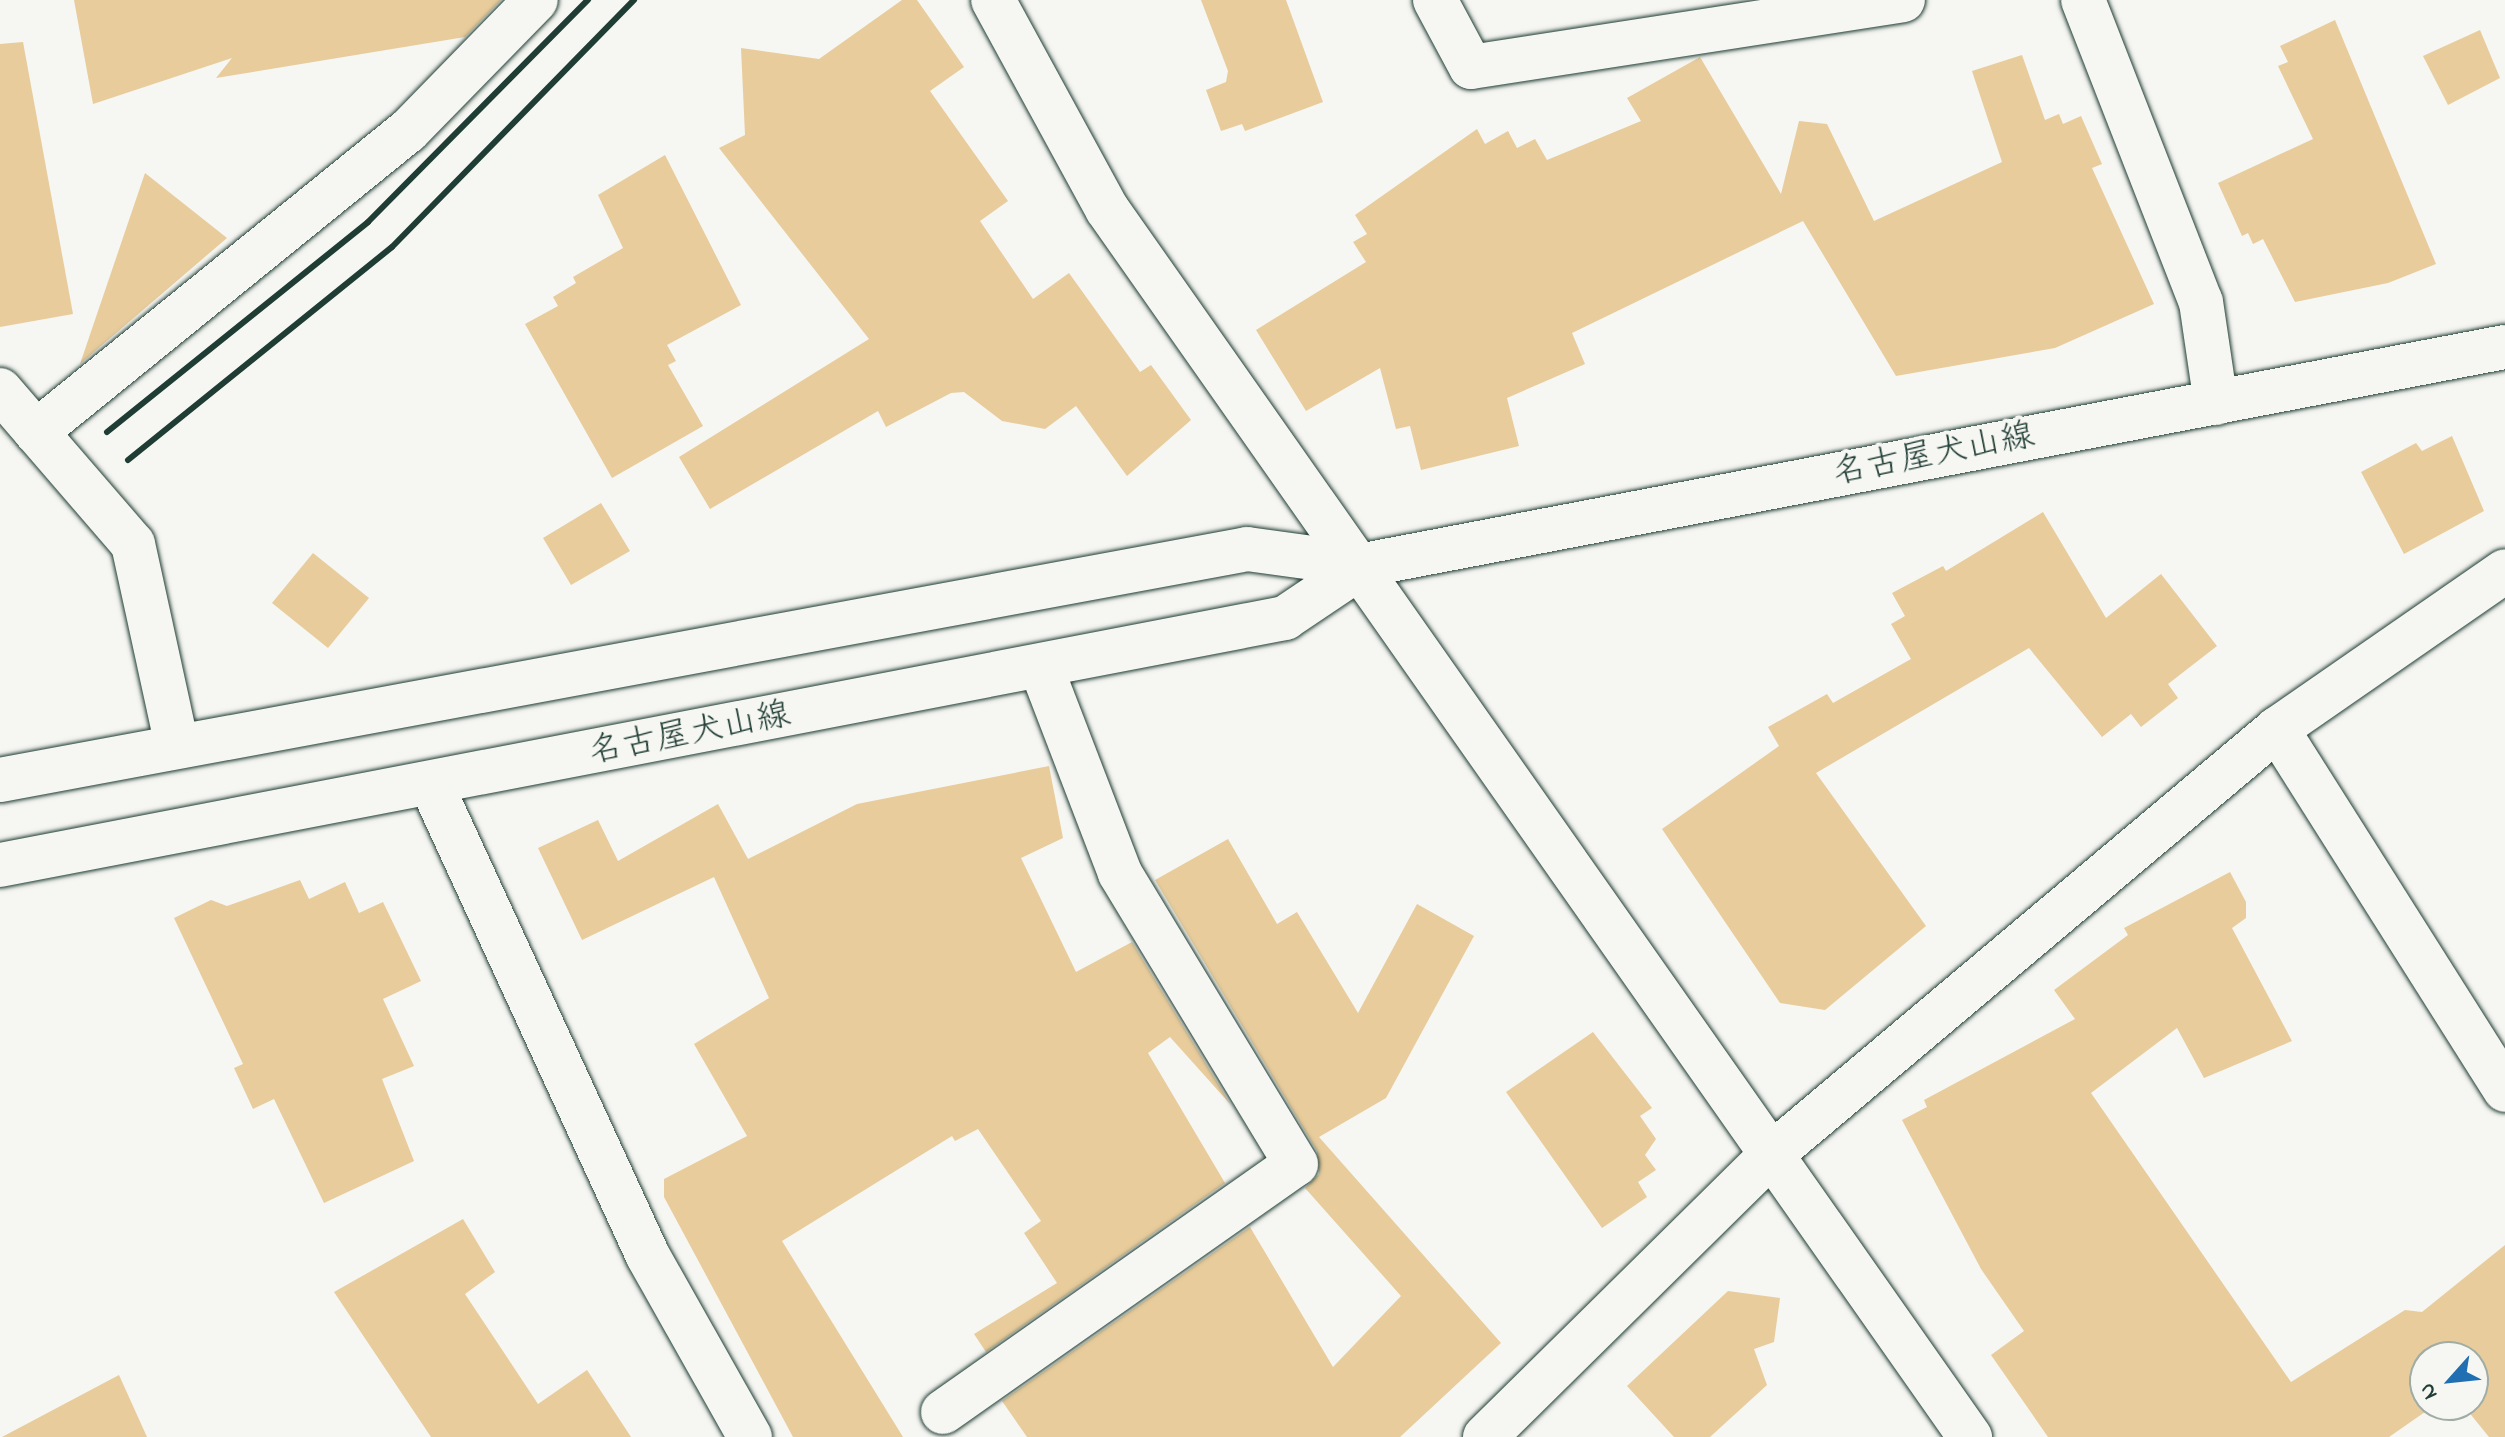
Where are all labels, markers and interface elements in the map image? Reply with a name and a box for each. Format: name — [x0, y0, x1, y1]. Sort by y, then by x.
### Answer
street label: 名古屋犬山線 — [1830, 417, 2038, 495]
street label: 名古屋犬山線 — [586, 696, 794, 774]
north arrow — [2409, 1341, 2489, 1421]
text: N — [2412, 1377, 2447, 1405]

